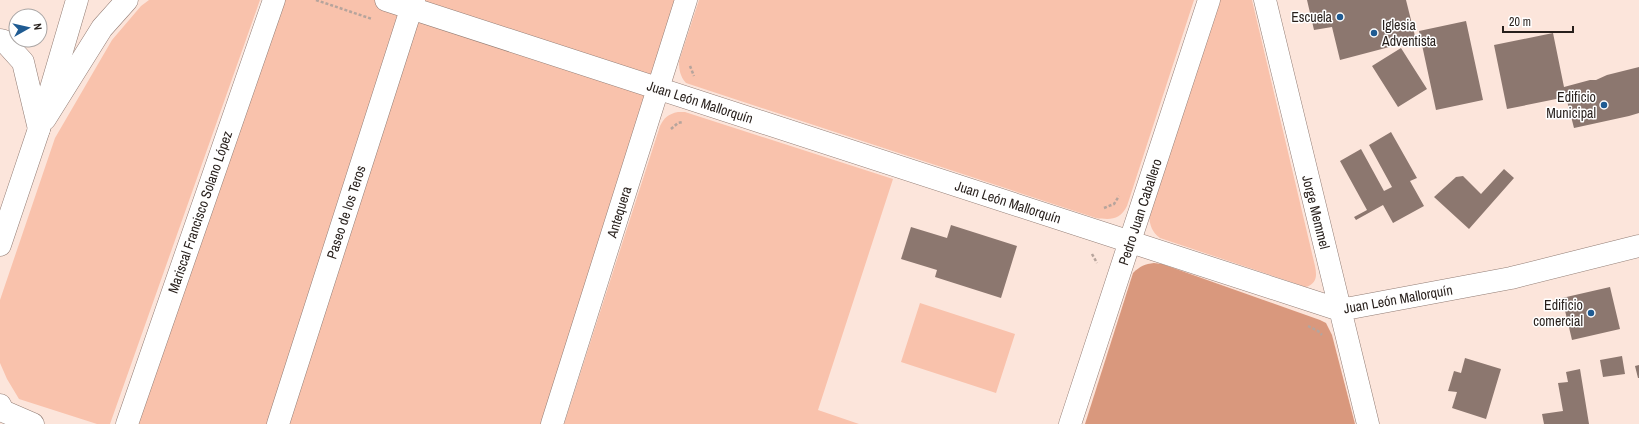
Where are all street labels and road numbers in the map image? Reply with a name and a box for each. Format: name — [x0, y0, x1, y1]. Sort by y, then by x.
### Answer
street label: Juan León Mallorquín — [645, 76, 755, 128]
street label: Mariscal Francisco Solano López — [164, 128, 236, 295]
street label: Pedro Juan Caballero — [1114, 156, 1166, 268]
street label: Paseo de los Teros — [322, 163, 370, 261]
street label: Jorge Memmel — [1298, 173, 1334, 251]
street label: Juan León Mallorquín — [953, 176, 1063, 228]
street label: Antequera — [602, 183, 636, 241]
street label: Juan León Mallorquín — [1342, 281, 1454, 317]

